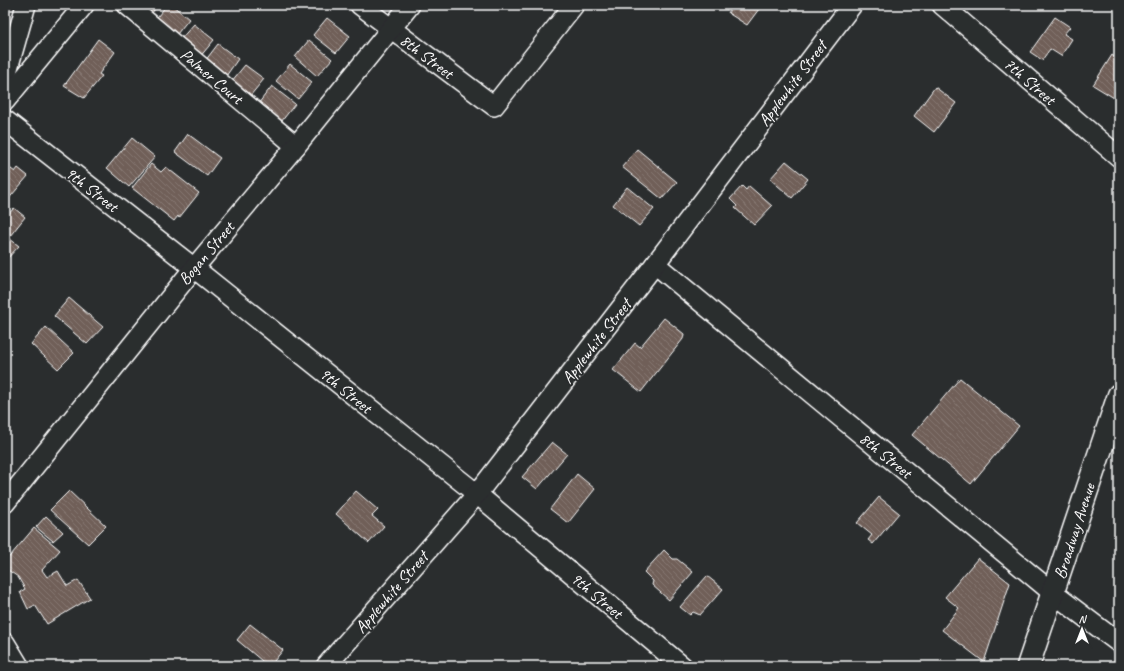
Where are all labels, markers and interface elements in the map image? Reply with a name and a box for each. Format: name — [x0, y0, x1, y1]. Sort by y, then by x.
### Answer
street label: 8th Street — [396, 29, 460, 85]
street label: Applewhite Street — [753, 34, 833, 130]
street label: Palmer Court — [176, 44, 249, 110]
street label: 7th Street — [999, 53, 1062, 111]
street label: 9th Street — [61, 162, 124, 218]
street label: Bogan Street — [174, 216, 240, 289]
street label: Applewhite Street — [557, 293, 637, 388]
street label: 9th Street — [315, 363, 378, 419]
street label: 8th Street — [855, 428, 918, 484]
street label: Broadway Avenue — [1049, 479, 1100, 582]
street label: Applewhite Street — [350, 545, 434, 638]
street label: 9th Street — [566, 567, 629, 625]
north arrow — [1062, 609, 1102, 649]
text: N — [1079, 612, 1088, 626]

